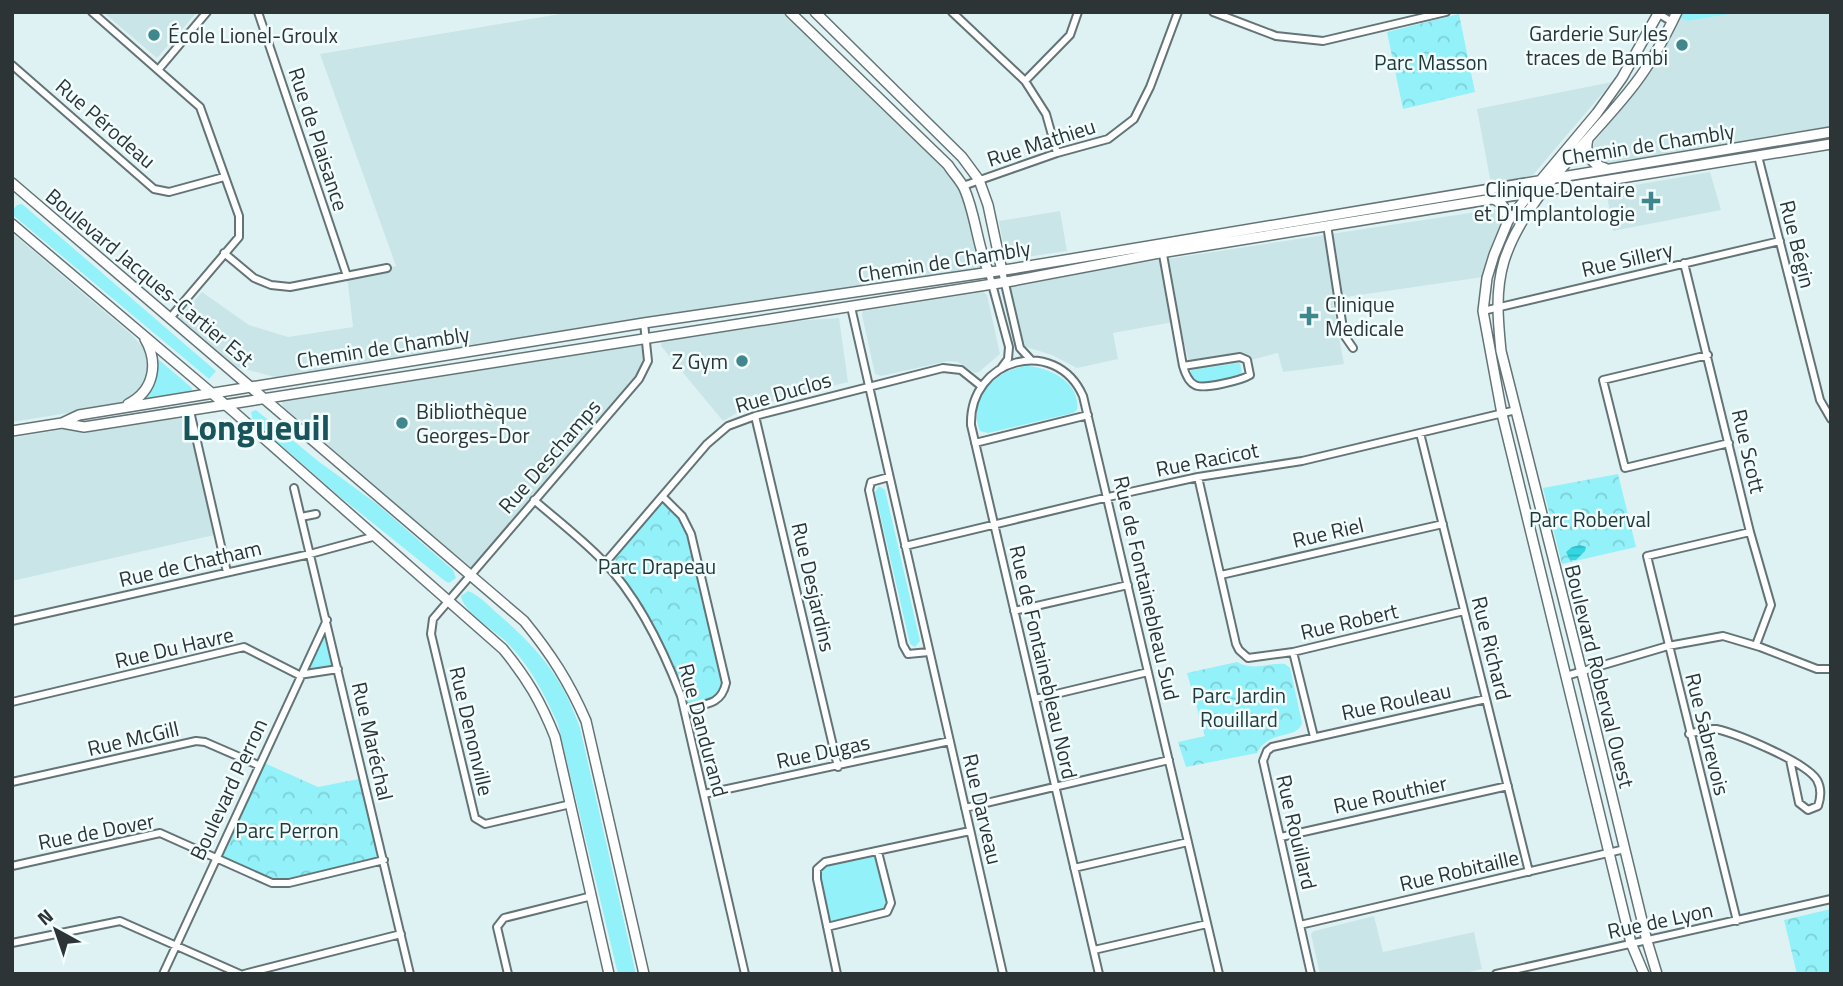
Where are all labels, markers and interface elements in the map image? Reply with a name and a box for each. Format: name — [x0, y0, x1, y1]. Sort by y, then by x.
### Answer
place label: Garderie Sur les traces de Bambi — [1526, 17, 1668, 73]
place label: École Lionel-Groulx — [168, 19, 338, 51]
marker: École Lionel-Groulx — [146, 27, 162, 43]
marker: Garderie Sur les traces de Bambi — [1674, 37, 1690, 53]
park label: Parc Masson — [1374, 46, 1488, 78]
street label: Rue de Plaisance — [281, 63, 357, 215]
street label: Rue Pérodeau — [49, 70, 163, 176]
street label: Rue Mathieu — [983, 109, 1099, 175]
street label: Chemin de Chambly — [1559, 115, 1737, 173]
place label: Clinique Dentaire et D'Implantologie — [1474, 173, 1635, 229]
street label: Boulevard Jacques-Cartier Est — [39, 180, 262, 374]
marker: Clinique Dentaire et D'Implantologie — [1641, 191, 1661, 211]
street label: Rue Bégin — [1772, 197, 1824, 291]
street label: Chemin de Chambly — [855, 232, 1033, 290]
street label: Rue Sillery — [1578, 233, 1676, 285]
place label: Clinique Medicale — [1325, 288, 1404, 344]
marker: Clinique Medicale — [1299, 306, 1319, 326]
street label: Chemin de Chambly — [294, 318, 472, 376]
place label: Z Gym — [672, 345, 728, 377]
marker: Z Gym — [734, 353, 750, 369]
street label: Rue Duclos — [731, 363, 835, 421]
street label: Rue Deschamps — [490, 392, 608, 520]
place label: Bibliothèque Georges-Dor — [416, 395, 530, 451]
district label: Longueuil — [182, 400, 330, 454]
street label: Rue Scott — [1724, 406, 1774, 497]
marker: Bibliothèque Georges-Dor — [394, 415, 410, 431]
street label: Rue Racicot — [1153, 433, 1262, 485]
street label: Rue de Fontainebleau Sud — [1106, 473, 1188, 703]
park label: Parc Roberval — [1529, 503, 1651, 535]
street label: Rue Riel — [1289, 508, 1367, 556]
street label: Rue Desjardins — [784, 519, 844, 655]
street label: Rue de Chatham — [116, 531, 264, 595]
street label: Rue de Fontainebleau Nord — [1002, 542, 1086, 782]
park label: Parc Drapeau — [598, 550, 716, 582]
street label: Boulevard Roberval Ouest — [1557, 561, 1643, 792]
street label: Rue Richard — [1464, 593, 1520, 703]
street label: Rue Robert — [1297, 594, 1402, 648]
street label: Rue Du Havre — [111, 618, 237, 676]
street label: Rue Dandurand — [671, 660, 737, 800]
street label: Rue Denonville — [442, 663, 502, 799]
street label: Rue Sabrevois — [1677, 669, 1739, 799]
street label: Rue Rouleau — [1338, 674, 1454, 728]
street label: Rue Maréchal — [344, 679, 402, 803]
park label: Parc Jardin Rouillard — [1192, 679, 1286, 735]
street label: Rue McGill — [84, 712, 182, 764]
street label: Boulevard Perron — [181, 713, 275, 865]
street label: Rue Dugas — [773, 725, 873, 777]
street label: Rue Darveau — [955, 750, 1011, 868]
street label: Rue Routhier — [1330, 766, 1450, 822]
street label: Rue Rouillard — [1268, 771, 1326, 893]
street label: Rue de Dover — [35, 804, 157, 858]
park label: Parc Perron — [235, 814, 339, 846]
street label: Rue Robitaille — [1396, 841, 1522, 899]
street label: Rue de Lyon — [1604, 893, 1716, 947]
north arrow — [21, 895, 91, 965]
text: N — [30, 901, 59, 932]

